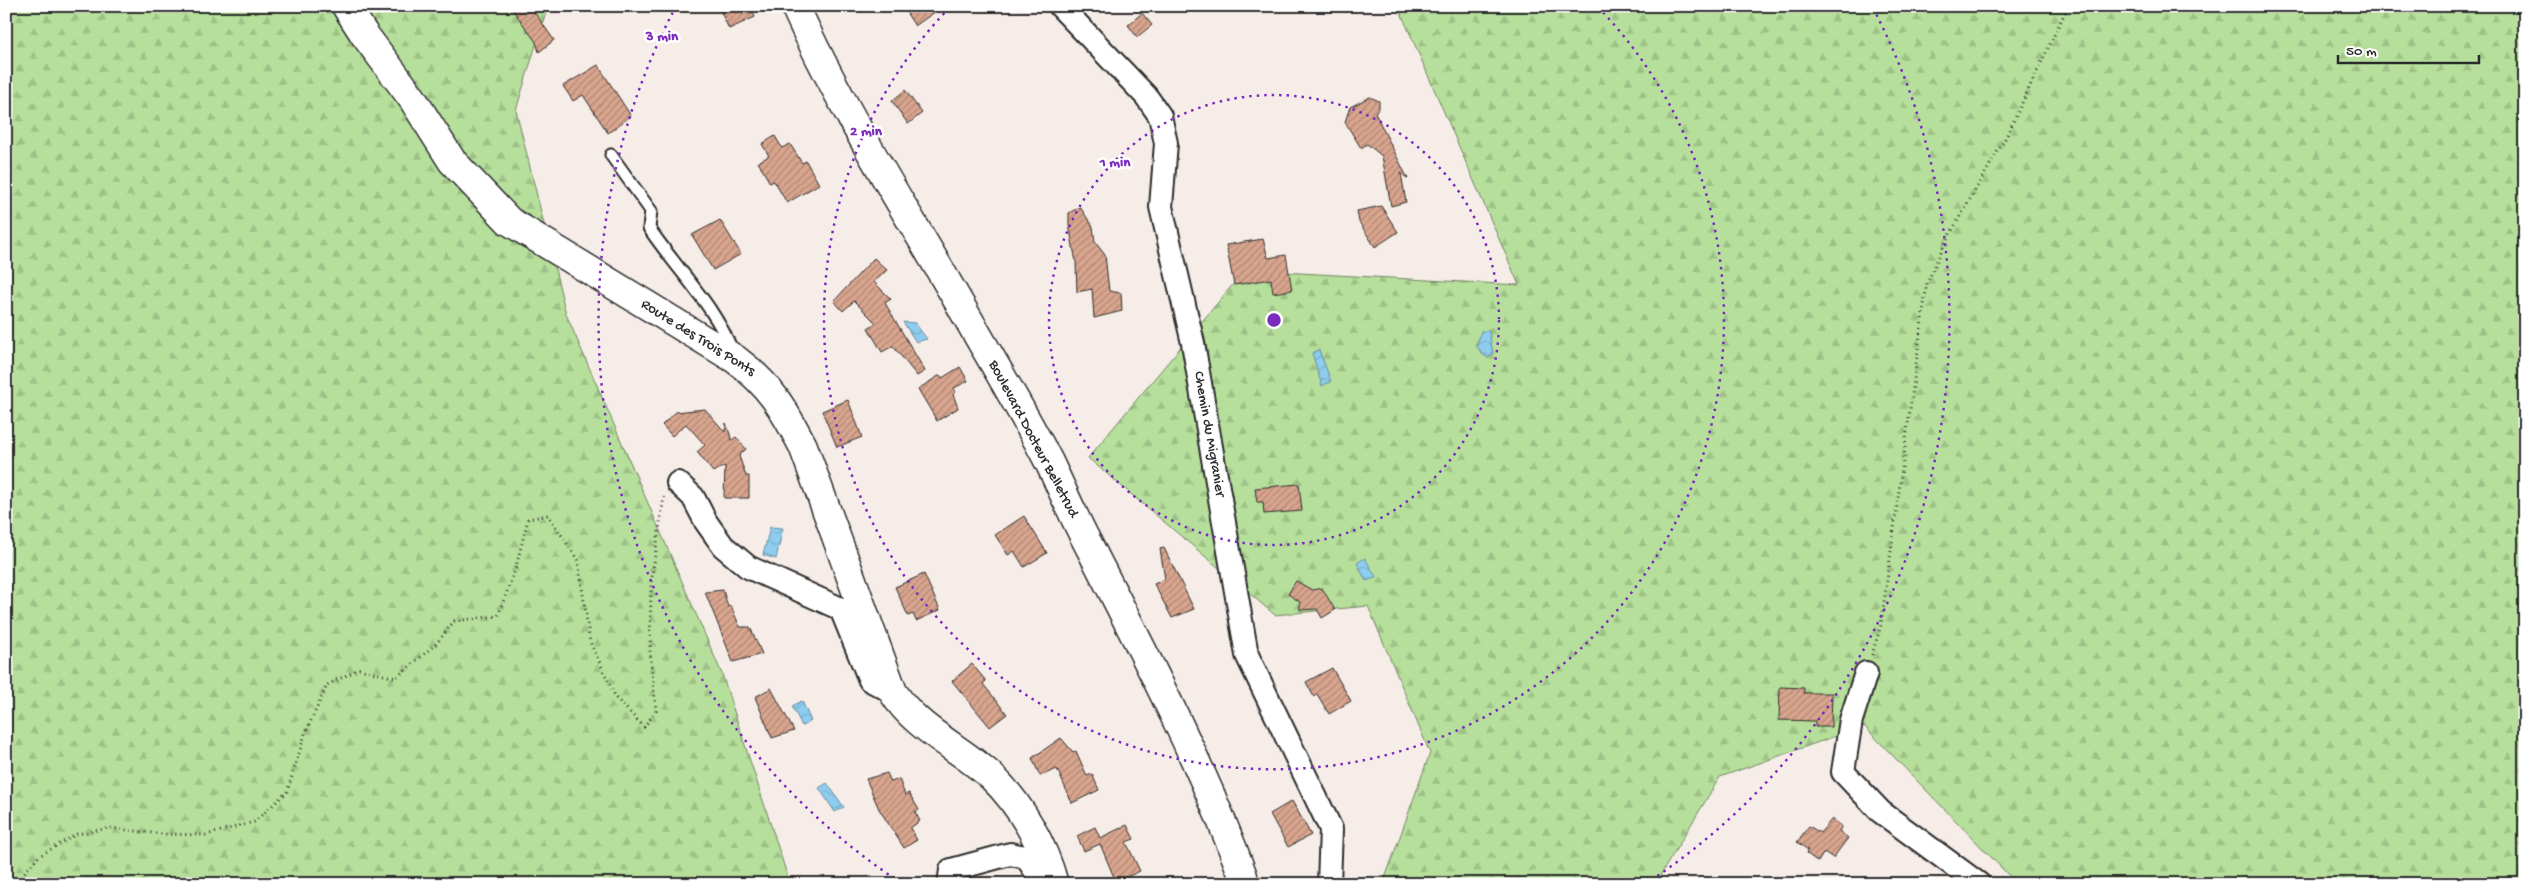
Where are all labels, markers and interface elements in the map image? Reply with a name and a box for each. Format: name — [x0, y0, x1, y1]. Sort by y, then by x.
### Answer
text: 3 min — [645, 28, 679, 46]
scale bar — [2338, 32, 2480, 64]
text: 50 m — [2346, 43, 2377, 61]
text: 2 min — [850, 123, 883, 141]
text: 1 min — [1099, 154, 1131, 172]
street label: Route des Trois Ponts — [637, 295, 759, 381]
centre of rings — [1265, 311, 1283, 329]
street label: Boulevard Docteur Belletrud — [983, 356, 1083, 522]
street label: Chemin du Migranier — [1189, 370, 1229, 500]

